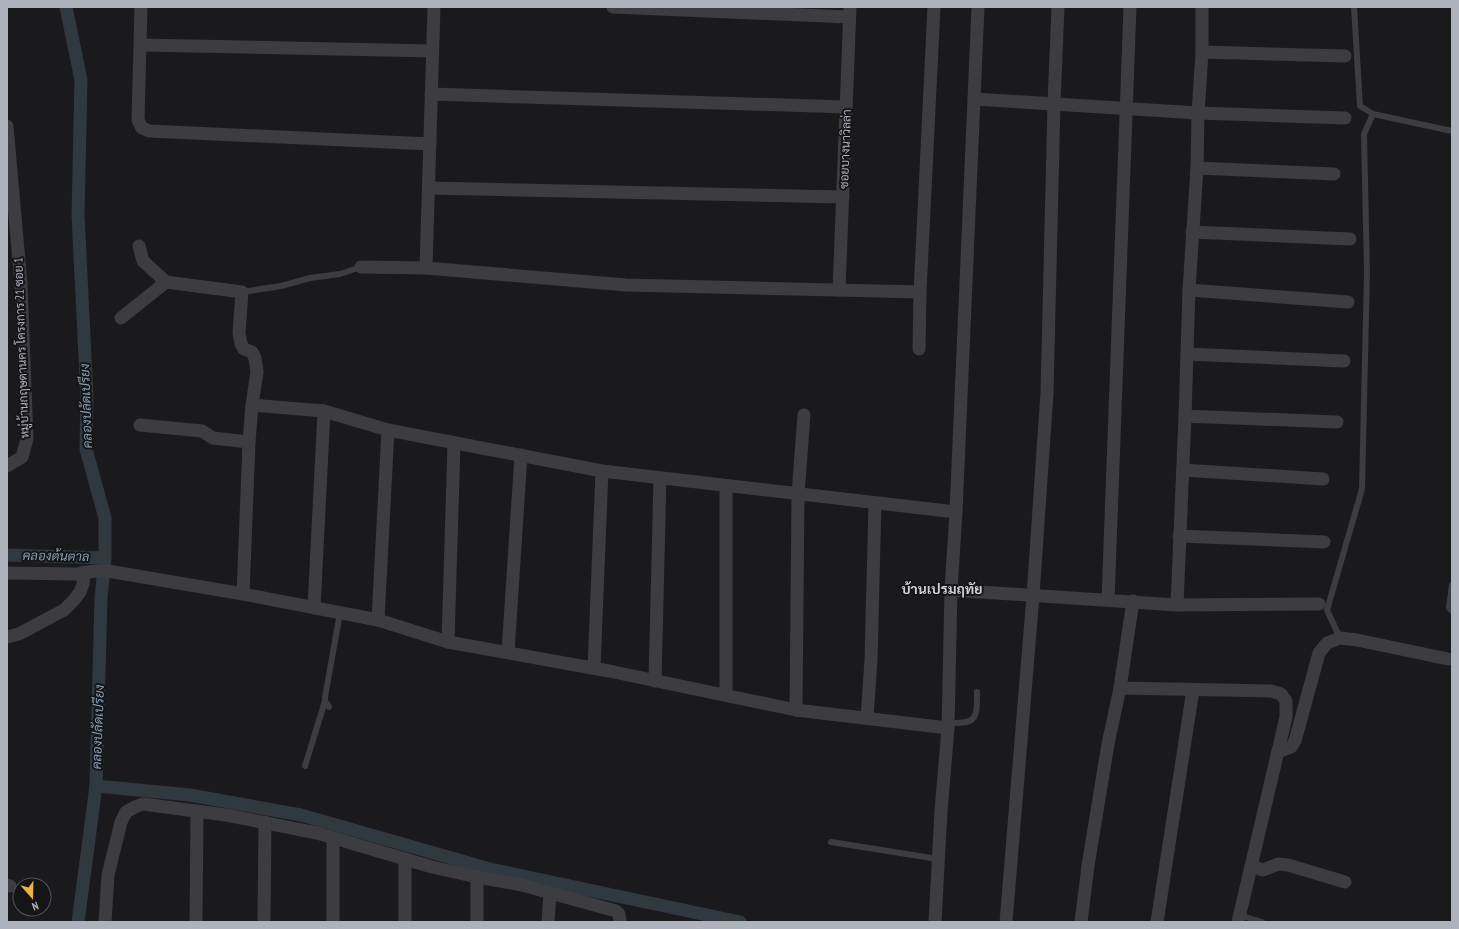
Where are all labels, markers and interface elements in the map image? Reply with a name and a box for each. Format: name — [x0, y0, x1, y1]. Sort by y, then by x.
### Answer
street label: ซอยบางนาวิลล่า — [836, 109, 854, 189]
street label: หมู่บ้านกฤษดานคร โครงการ 21 ซอย 1 — [10, 257, 33, 439]
water label: คลองปลัดเปรียง — [75, 363, 96, 449]
water label: คลองต้นตาล — [22, 547, 90, 565]
district label: บ้านเปรมฤทัย — [901, 580, 983, 598]
water label: คลองปลัดเปรียง — [87, 684, 108, 770]
north arrow — [12, 877, 52, 917]
text: N — [30, 899, 41, 914]

